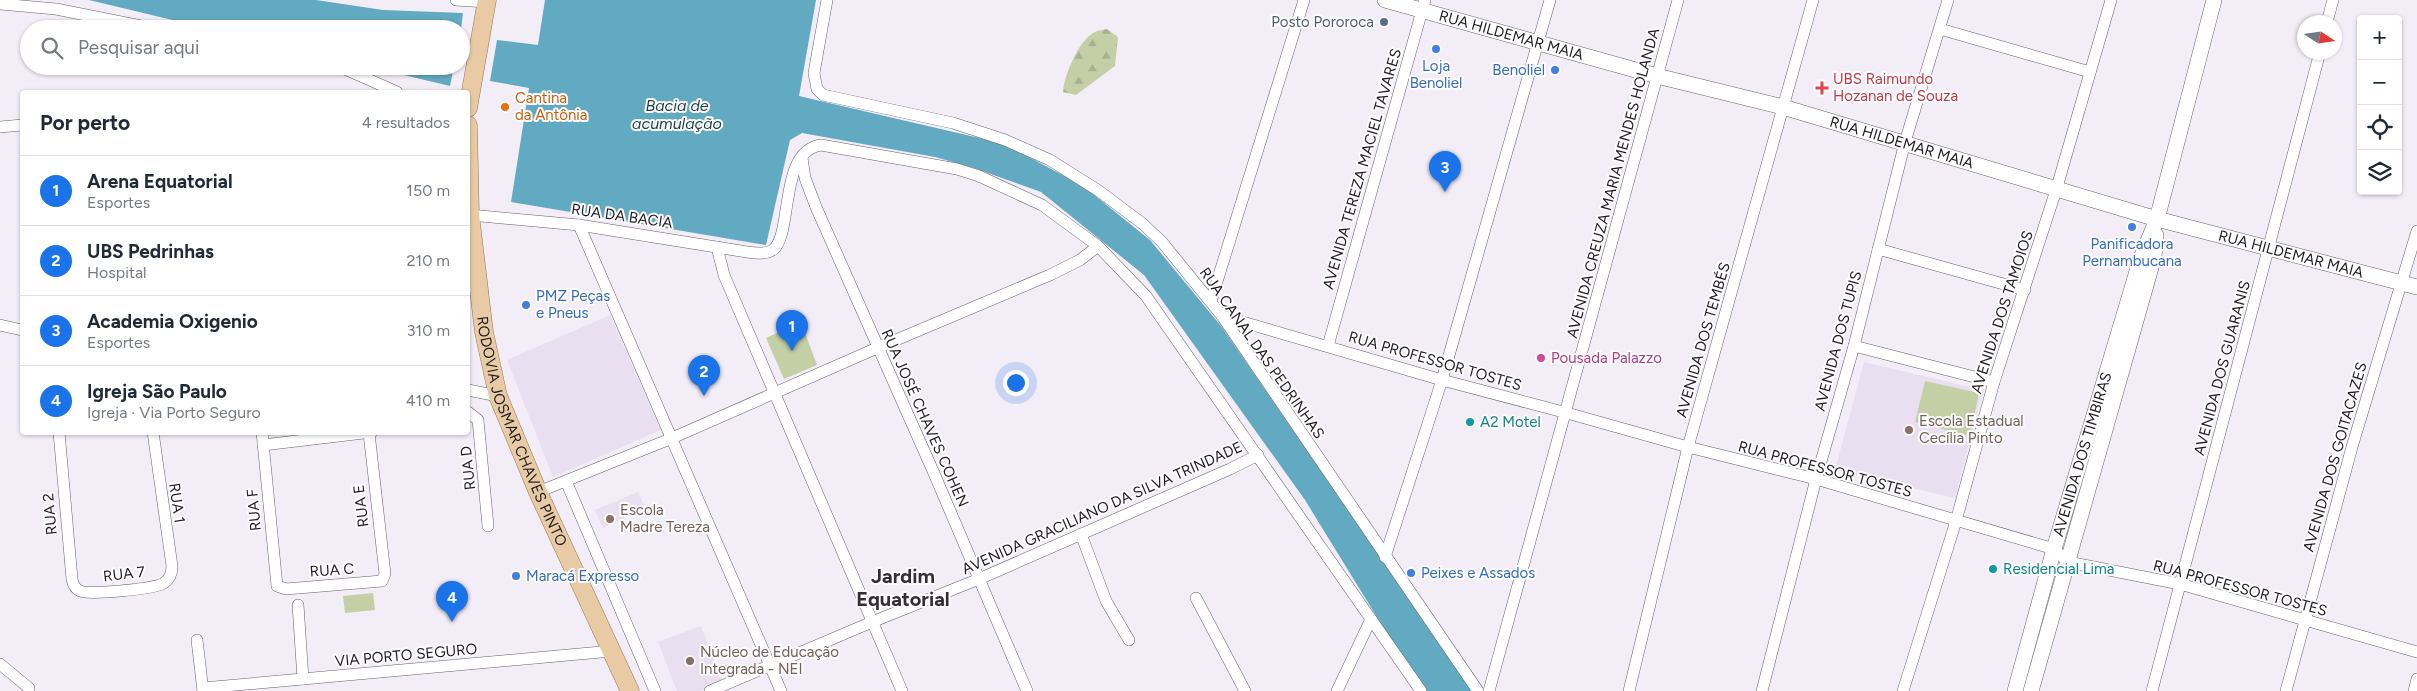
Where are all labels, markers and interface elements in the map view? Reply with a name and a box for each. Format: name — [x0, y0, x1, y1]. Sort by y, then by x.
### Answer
street label: RUA HILDEMAR MAIA — [1437, 6, 1585, 64]
place label: Posto Pororoca — [1271, 13, 1374, 31]
north arrow — [2297, 15, 2342, 60]
map controls — [2357, 15, 2402, 195]
button: + — [2357, 15, 2402, 60]
marker: Posto Pororoca — [1378, 16, 1390, 28]
search box — [20, 20, 470, 75]
street label: AVENIDA CREUZA MARIA MENDES HOLANDA — [1563, 26, 1663, 340]
icon: search — [38, 34, 66, 62]
text: Pesquisar aqui — [78, 36, 199, 59]
marker: Loja Benoliel — [1430, 43, 1442, 55]
street label: AVENIDA TEREZA MACIEL TAVARES — [1319, 47, 1405, 291]
place label: Loja Benoliel — [1410, 57, 1462, 92]
button: − — [2357, 60, 2402, 105]
place label: Benoliel — [1492, 61, 1545, 79]
marker: Benoliel — [1549, 64, 1561, 76]
place label: UBS Raimundo Hozanan de Souza — [1833, 70, 1958, 105]
marker: UBS Raimundo Hozanan de Souza — [1815, 81, 1829, 95]
place label: Cantina da Antônia — [515, 89, 588, 124]
water label: Bacia de acumulação — [632, 96, 722, 133]
marker: Cantina da Antônia — [499, 101, 511, 113]
button: locate — [2357, 105, 2402, 150]
text: Por perto — [40, 110, 130, 135]
street label: RUA HILDEMAR MAIA — [1828, 112, 1976, 173]
text: 4 resultados — [362, 113, 450, 132]
button: layers — [2357, 150, 2402, 195]
pin: 3 — [1429, 151, 1461, 192]
text: Arena Equatorial — [87, 170, 233, 193]
text: 1 — [53, 181, 59, 200]
text: 150 m — [406, 181, 450, 200]
text: Esportes — [87, 193, 150, 212]
street label: RUA DA BACIA — [570, 200, 674, 232]
marker: Panificadora Pernambucana — [2126, 221, 2138, 233]
street label: RUA HILDEMAR MAIA — [2216, 226, 2365, 282]
street label: AVENIDA DOS TAMOIOS — [1967, 228, 2037, 396]
place label: Panificadora Pernambucana — [2082, 235, 2182, 270]
text: UBS Pedrinhas — [87, 240, 214, 263]
text: 2 — [51, 251, 61, 270]
text: 210 m — [407, 251, 450, 270]
street label: AVENIDA DOS TEMBÉS — [1672, 260, 1734, 420]
text: Hospital — [87, 263, 147, 282]
street label: RUA CANAL DAS PEDRINHAS — [1196, 264, 1328, 442]
street label: AVENIDA DOS TUPIS — [1811, 269, 1865, 413]
street label: AVENIDA DOS GUARANIS — [2190, 279, 2254, 457]
place label: PMZ Peças e Pneus — [536, 287, 610, 322]
marker: PMZ Peças e Pneus — [520, 299, 532, 311]
text: Academia Oxigenio — [87, 310, 258, 333]
pin: 1 — [776, 310, 808, 351]
street label: RODOVIA JOSMAR CHAVES PINTO — [473, 315, 571, 549]
text: 3 — [52, 321, 60, 340]
text: 310 m — [407, 321, 450, 340]
street label: RUA JOSÉ CHAVES COHEN — [878, 326, 972, 510]
street label: RUA PROFESSOR TOSTES — [1346, 328, 1524, 394]
text: Esportes — [87, 333, 150, 352]
place label: Pousada Palazzo — [1551, 349, 1662, 367]
marker: Pousada Palazzo — [1535, 352, 1547, 364]
pin: 2 — [688, 355, 720, 396]
street label: AVENIDA DOS GOITACAZES — [2299, 360, 2371, 554]
your location — [1003, 370, 1029, 396]
street label: AVENIDA DOS TIMBIRAS — [2049, 370, 2115, 539]
text: Igreja São Paulo — [87, 380, 227, 403]
text: 4 — [51, 391, 61, 410]
text: 410 m — [406, 391, 450, 410]
text: Igreja · Via Porto Seguro — [87, 403, 261, 422]
place label: Escola Estadual Cecília Pinto — [1919, 412, 2024, 447]
place label: A2 Motel — [1480, 413, 1541, 431]
marker: A2 Motel — [1464, 416, 1476, 428]
marker: Escola Estadual Cecília Pinto — [1903, 424, 1915, 436]
street label: RUA PROFESSOR TOSTES — [1736, 437, 1914, 501]
street label: AVENIDA GRACILIANO DA SILVA TRINDADE — [959, 438, 1245, 578]
street label: RUA D — [457, 445, 479, 491]
street label: RUA 1 — [165, 482, 189, 524]
street label: RUA E — [349, 484, 373, 528]
street label: RUA F — [243, 488, 265, 532]
street label: RUA 2 — [39, 492, 61, 536]
place label: Escola Madre Tereza — [620, 501, 710, 536]
marker: Escola Madre Tereza — [604, 513, 616, 525]
street label: RUA PROFESSOR TOSTES — [2151, 556, 2329, 620]
street label: RUA C — [309, 559, 355, 581]
place label: Residencial Lima — [2003, 560, 2114, 578]
street label: RUA 7 — [102, 563, 146, 585]
marker: Residencial Lima — [1987, 563, 1999, 575]
district label: Jardim Equatorial — [856, 564, 950, 611]
place label: Peixes e Assados — [1421, 564, 1535, 582]
place label: Maracá Expresso — [526, 567, 640, 585]
marker: Peixes e Assados — [1405, 567, 1417, 579]
marker: Maracá Expresso — [510, 570, 522, 582]
pin: 4 — [436, 581, 468, 622]
street label: VIA PORTO SEGURO — [334, 640, 478, 670]
place label: Núcleo de Educação Integrada - NEI — [700, 643, 839, 678]
marker: Núcleo de Educação Integrada - NEI — [684, 655, 696, 667]

